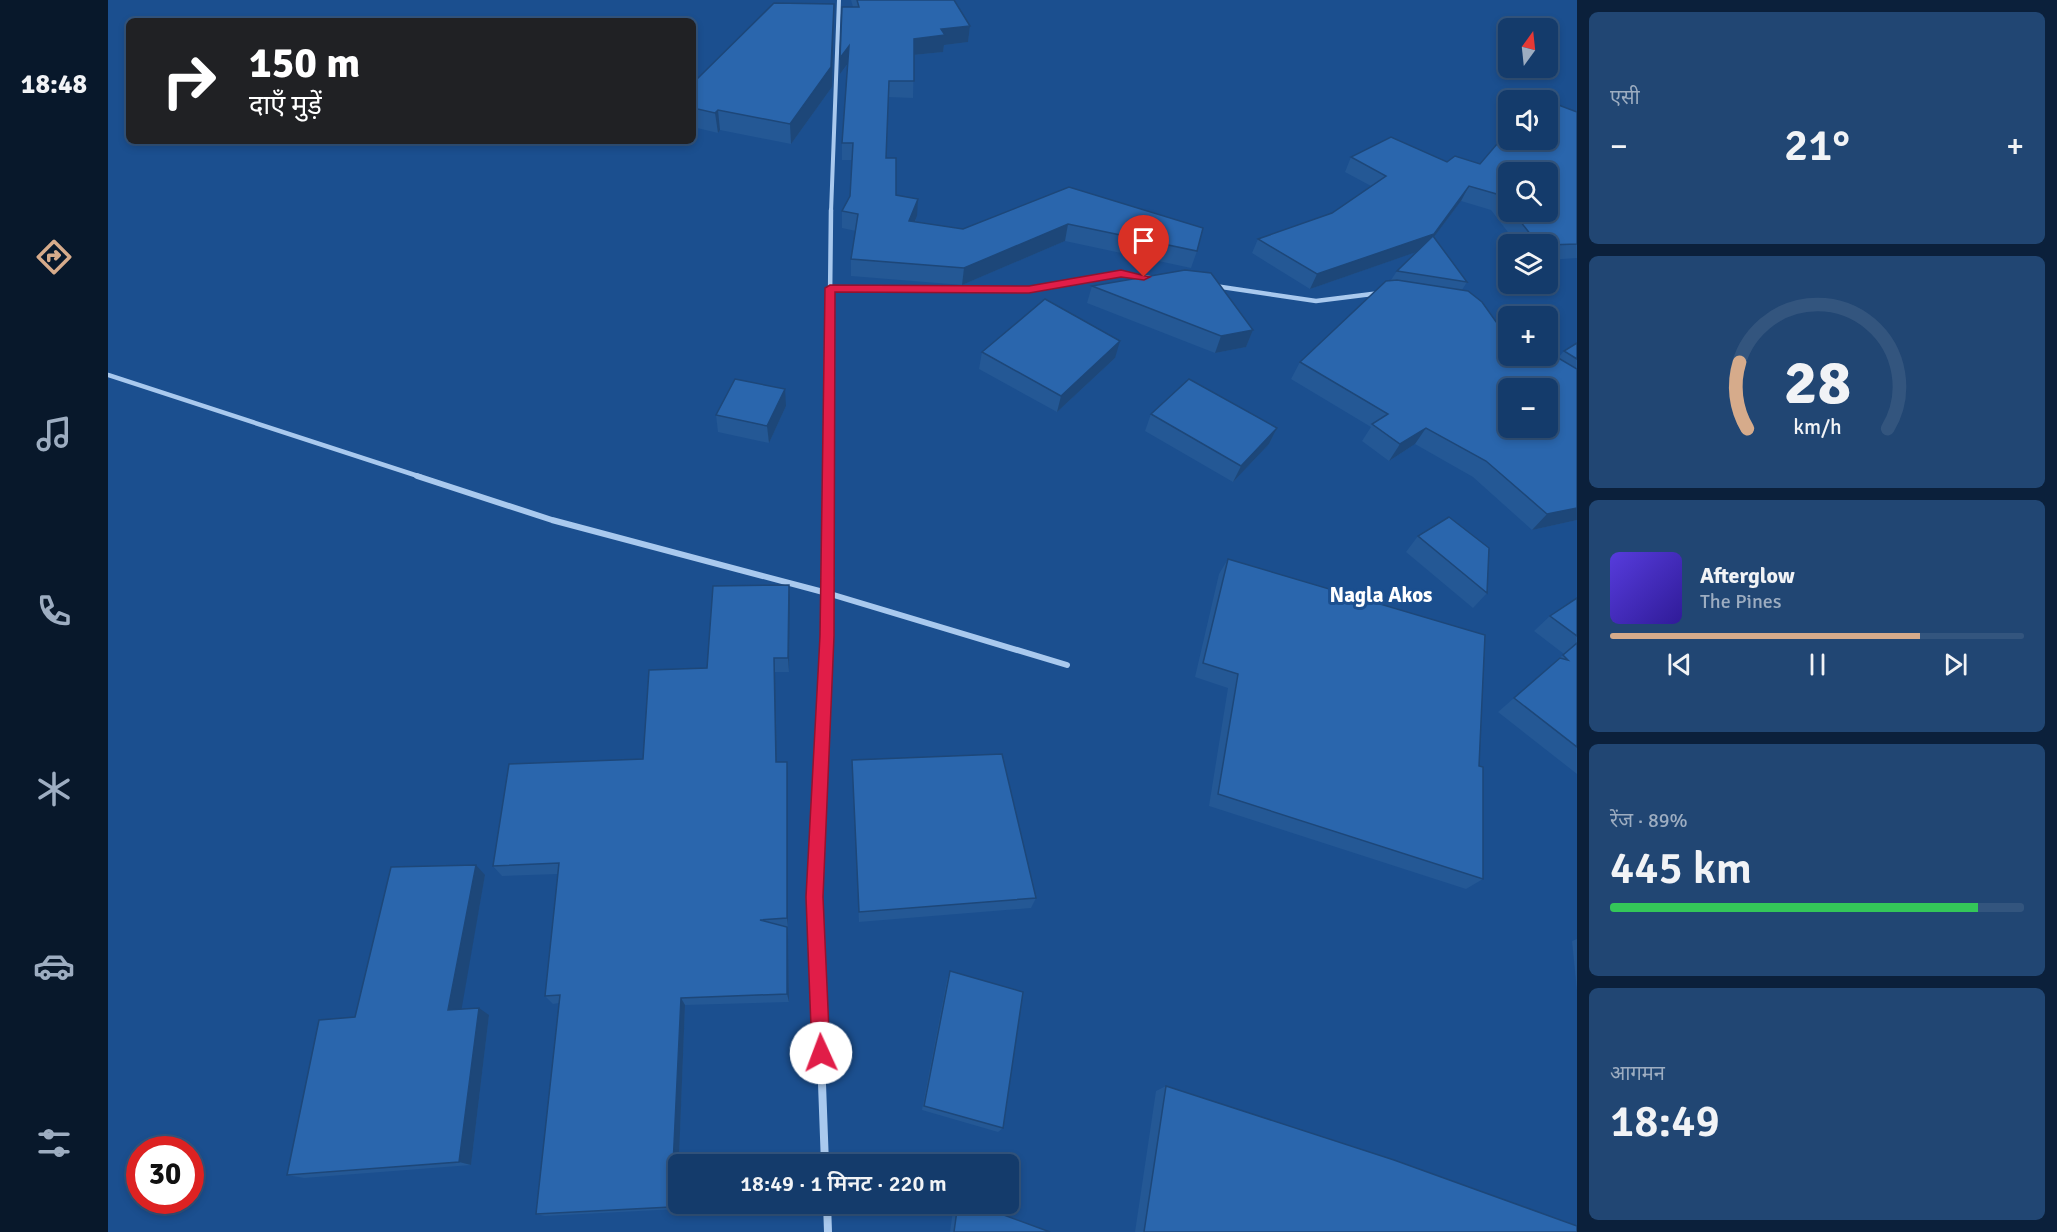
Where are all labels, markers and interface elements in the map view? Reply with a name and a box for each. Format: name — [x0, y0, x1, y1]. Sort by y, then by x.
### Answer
north arrow — [1498, 18, 1558, 78]
map controls — [1498, 18, 1558, 438]
text: 150 m — [249, 38, 360, 89]
icon: right — [150, 42, 228, 120]
text: 18:48 — [21, 68, 87, 101]
text: एसी — [1610, 85, 1640, 110]
text: दाएँ मुड़ें — [249, 89, 322, 122]
button: sound — [1498, 90, 1558, 150]
text: 21° — [1784, 118, 1850, 173]
text: − — [1610, 126, 1628, 167]
text: + — [2006, 126, 2024, 167]
button: search — [1498, 162, 1558, 222]
pin — [1118, 215, 1169, 277]
icon: arrive — [1127, 224, 1160, 257]
button: layers — [1498, 234, 1558, 294]
icon: directions — [33, 236, 75, 278]
button: + — [1498, 306, 1558, 366]
text: 28 — [1783, 344, 1851, 421]
button: − — [1498, 378, 1558, 438]
icon: music — [33, 413, 75, 455]
text: km/h — [1793, 414, 1841, 440]
text: Afterglow — [1700, 562, 1795, 589]
district label: Nagla Akos — [1330, 582, 1432, 608]
text: The Pines — [1700, 589, 1782, 614]
icon: phone — [33, 590, 75, 632]
icon: previous — [1663, 648, 1696, 681]
icon: pause — [1801, 648, 1834, 681]
icon: next — [1939, 648, 1972, 681]
icon: climate — [33, 768, 75, 810]
text: रेंज · 89% — [1610, 808, 1688, 833]
text: 445 km — [1610, 841, 1752, 896]
icon: car — [33, 945, 75, 987]
position arrow — [789, 1021, 853, 1085]
text: आगमन — [1610, 1061, 1665, 1086]
text: 18:49 — [1610, 1094, 1720, 1149]
icon: filters — [33, 1122, 75, 1164]
speed limit sign: 30 — [126, 1136, 204, 1214]
text: 18:49 · 1 मिनट · 220 m — [740, 1170, 947, 1197]

